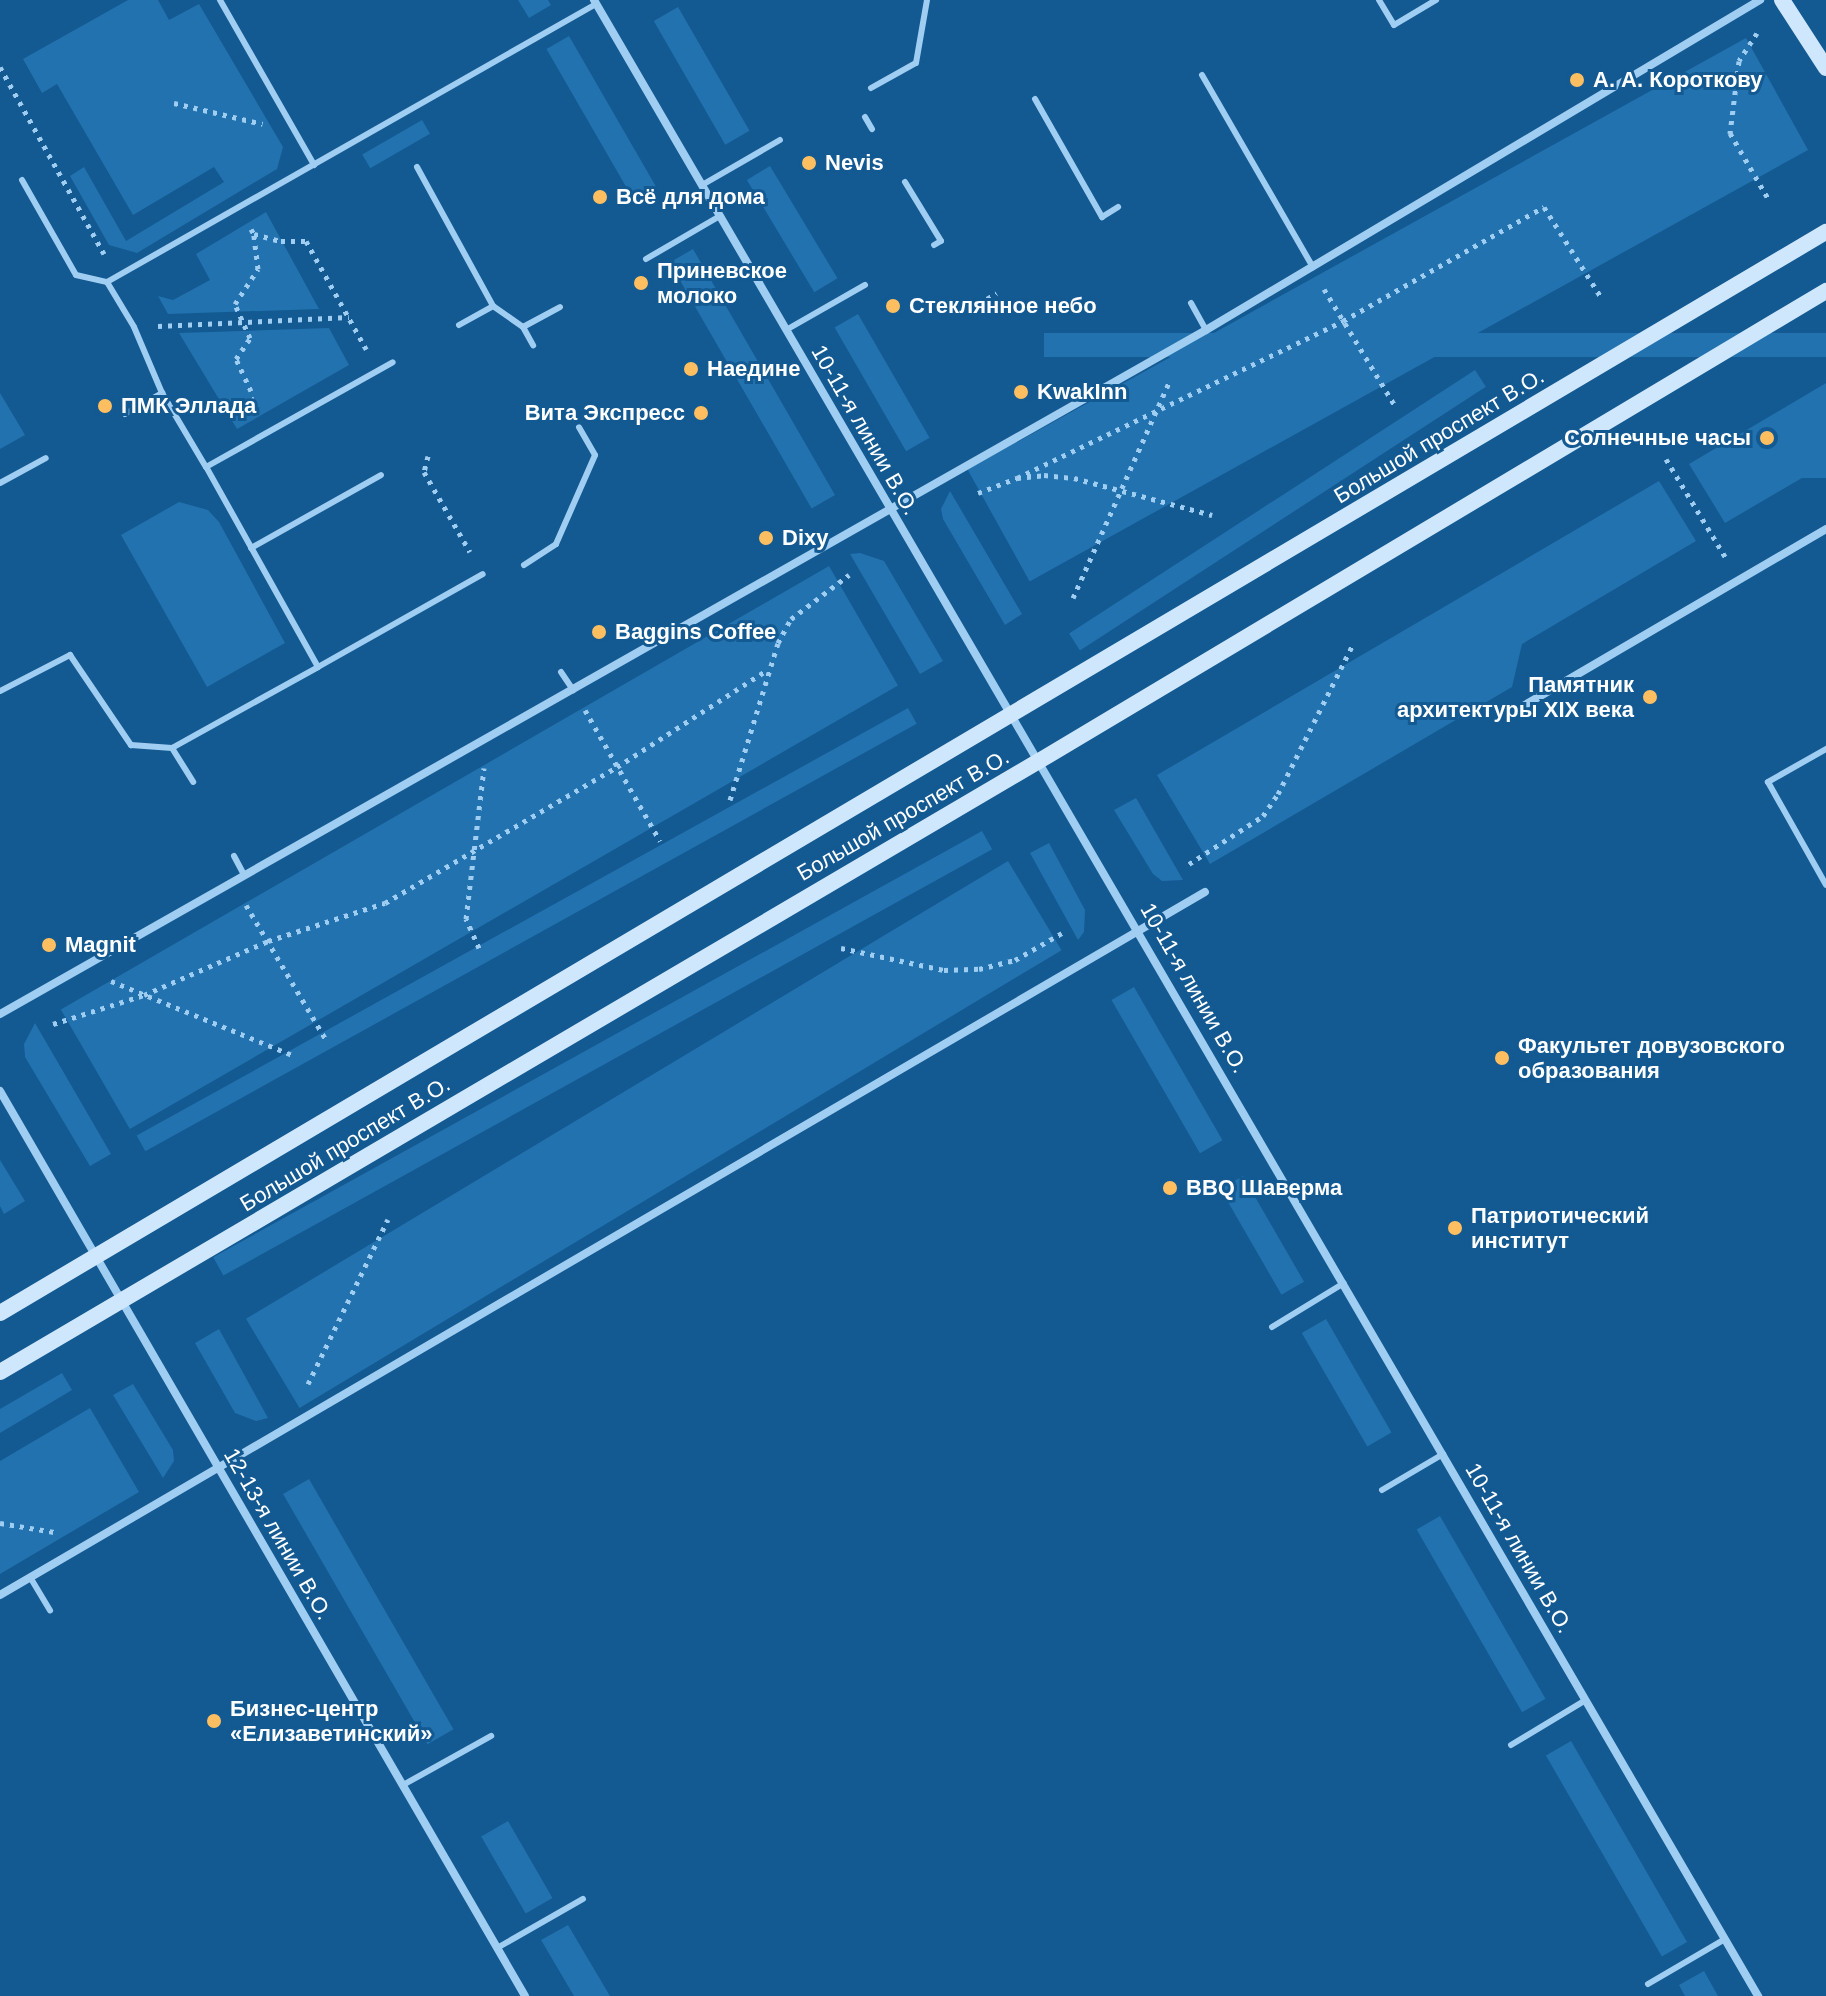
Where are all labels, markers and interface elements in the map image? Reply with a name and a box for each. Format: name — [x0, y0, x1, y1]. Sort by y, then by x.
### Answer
place label: А. А. Короткову — [1593, 67, 1763, 93]
marker: А. А. Короткову — [1568, 71, 1586, 89]
place label: Nevis — [825, 150, 884, 176]
marker: Nevis — [800, 154, 818, 172]
place label: Всё для дома — [616, 184, 765, 210]
marker: Всё для дома — [591, 188, 609, 206]
place label: Приневское молоко — [657, 257, 787, 308]
marker: Приневское молоко — [632, 274, 650, 292]
place label: Стеклянное небо — [909, 293, 1097, 319]
marker: Стеклянное небо — [884, 297, 902, 315]
street label: 10-11-я линии В.О. — [806, 340, 924, 520]
place label: Наедине — [707, 356, 800, 382]
marker: Наедине — [682, 360, 700, 378]
street label: Большой проспект В.О. — [1329, 363, 1549, 509]
place label: KwakInn — [1037, 379, 1127, 405]
marker: KwakInn — [1012, 383, 1030, 401]
place label: ПМК Эллада — [121, 393, 256, 419]
marker: ПМК Эллада — [96, 397, 114, 415]
place label: Вита Экспресс — [525, 400, 685, 426]
marker: Вита Экспресс — [692, 404, 710, 422]
place label: Солнечные часы — [1564, 425, 1751, 451]
marker: Солнечные часы — [1758, 429, 1776, 447]
place label: Dixy — [782, 525, 828, 551]
marker: Dixy — [757, 529, 775, 547]
place label: Baggins Coffee — [615, 619, 776, 645]
marker: Baggins Coffee — [590, 623, 608, 641]
place label: Памятник архитектуры XIX века — [1397, 671, 1634, 722]
marker: Памятник архитектуры XIX века — [1641, 688, 1659, 706]
street label: Большой проспект В.О. — [792, 743, 1014, 887]
street label: 10-11-я линии В.О. — [1135, 898, 1253, 1078]
place label: Magnit — [65, 932, 136, 958]
marker: Magnit — [40, 936, 58, 954]
place label: Факультет довузовского образования — [1518, 1032, 1785, 1084]
marker: Факультет довузовского образования — [1493, 1049, 1511, 1067]
street label: Большой проспект В.О. — [235, 1071, 455, 1217]
place label: BBQ Шаверма — [1186, 1175, 1342, 1201]
marker: BBQ Шаверма — [1161, 1179, 1179, 1197]
place label: Патриотический институт — [1471, 1202, 1649, 1254]
marker: Патриотический институт — [1446, 1219, 1464, 1237]
street label: 12-13-я линии В.О. — [218, 1444, 338, 1624]
street label: 10-11-я линии В.О. — [1460, 1458, 1578, 1638]
place label: Бизнес-центр «Елизаветинский» — [230, 1695, 433, 1746]
marker: Бизнес-центр «Елизаветинский» — [205, 1712, 223, 1730]

